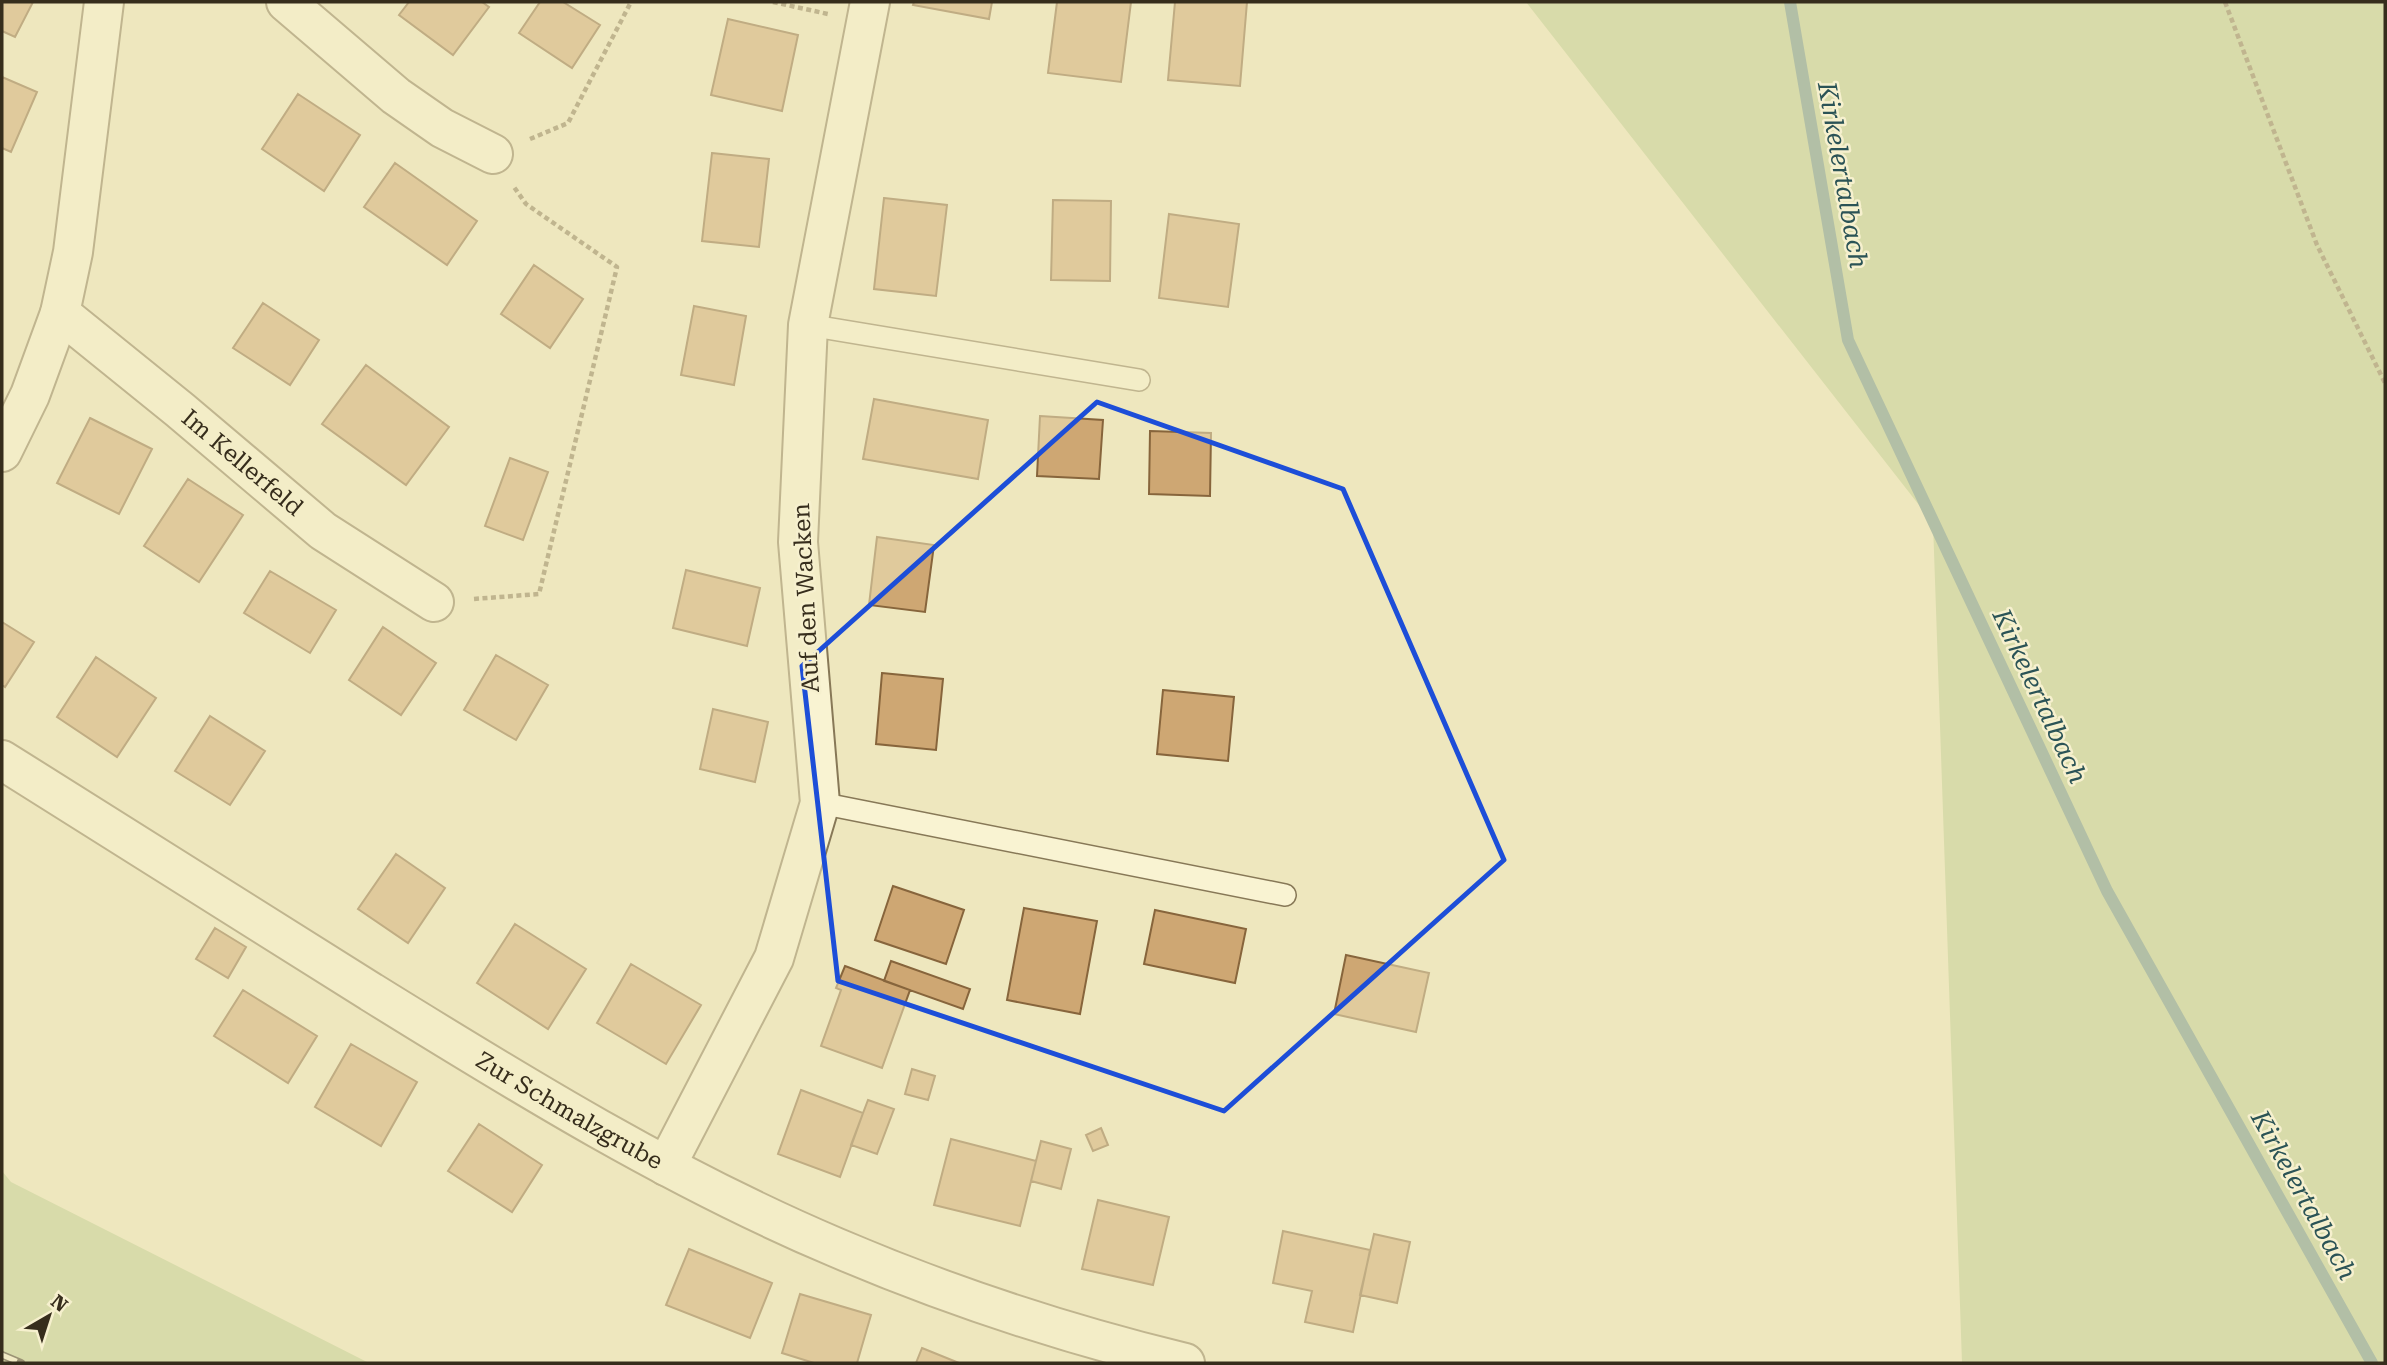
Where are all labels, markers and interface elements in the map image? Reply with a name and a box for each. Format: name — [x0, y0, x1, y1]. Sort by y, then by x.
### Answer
water label: Kirkelertalbach — [1812, 78, 1874, 271]
street label: Im Kellerfeld — [176, 404, 309, 522]
street label: Auf den Wacken — [787, 503, 825, 693]
water label: Kirkelertalbach — [1986, 603, 2094, 788]
street label: Zur Schmalzgrube — [471, 1046, 667, 1175]
water label: Kirkelertalbach — [2245, 1104, 2363, 1285]
north arrow — [14, 1281, 84, 1351]
text: N — [46, 1290, 73, 1317]

